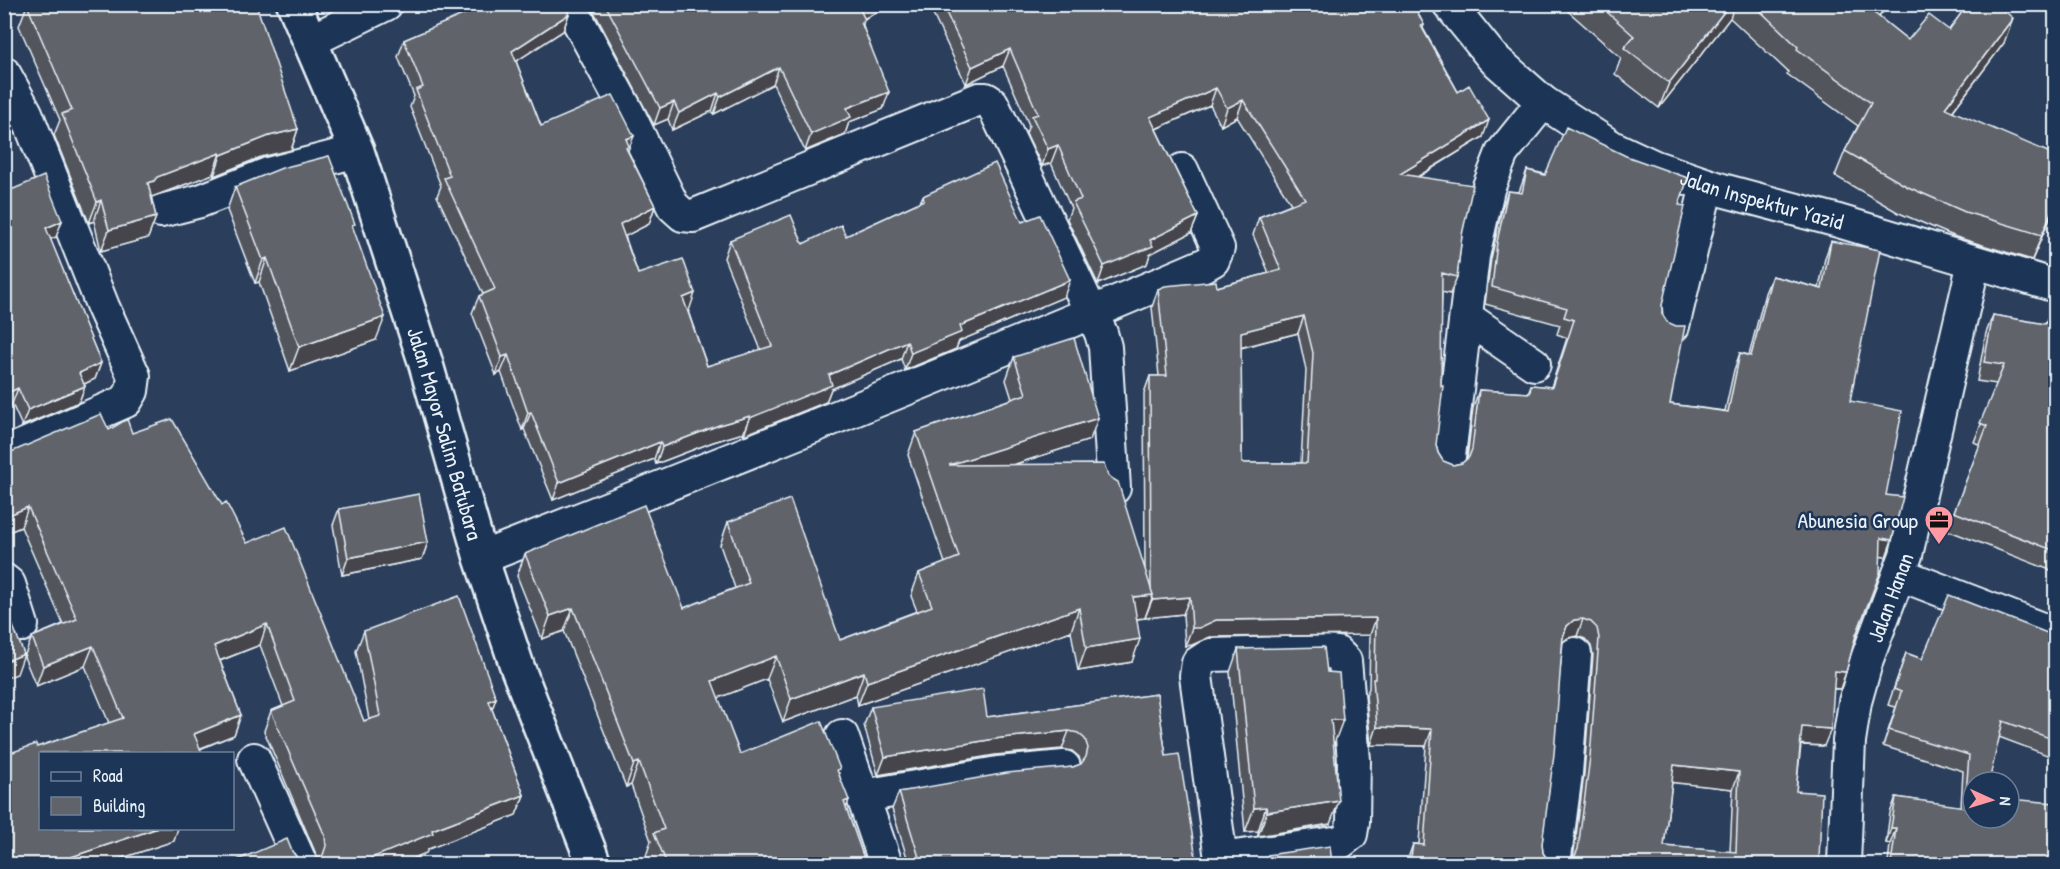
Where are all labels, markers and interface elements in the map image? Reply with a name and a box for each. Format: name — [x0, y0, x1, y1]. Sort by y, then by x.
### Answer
street label: Jalan Inspektur Yazid — [1676, 162, 1848, 237]
street label: Jalan Mayor Salim Batubara — [400, 323, 490, 544]
office icon: Abunesia Group — [1923, 504, 1955, 546]
place label: Abunesia Group — [1798, 505, 1919, 535]
street label: Jalan Hanan — [1860, 548, 1921, 647]
legend — [39, 752, 234, 830]
text: Road — [93, 763, 123, 788]
north arrow — [1961, 770, 2021, 830]
text: Building — [93, 793, 145, 818]
text: N — [1995, 796, 2017, 807]

